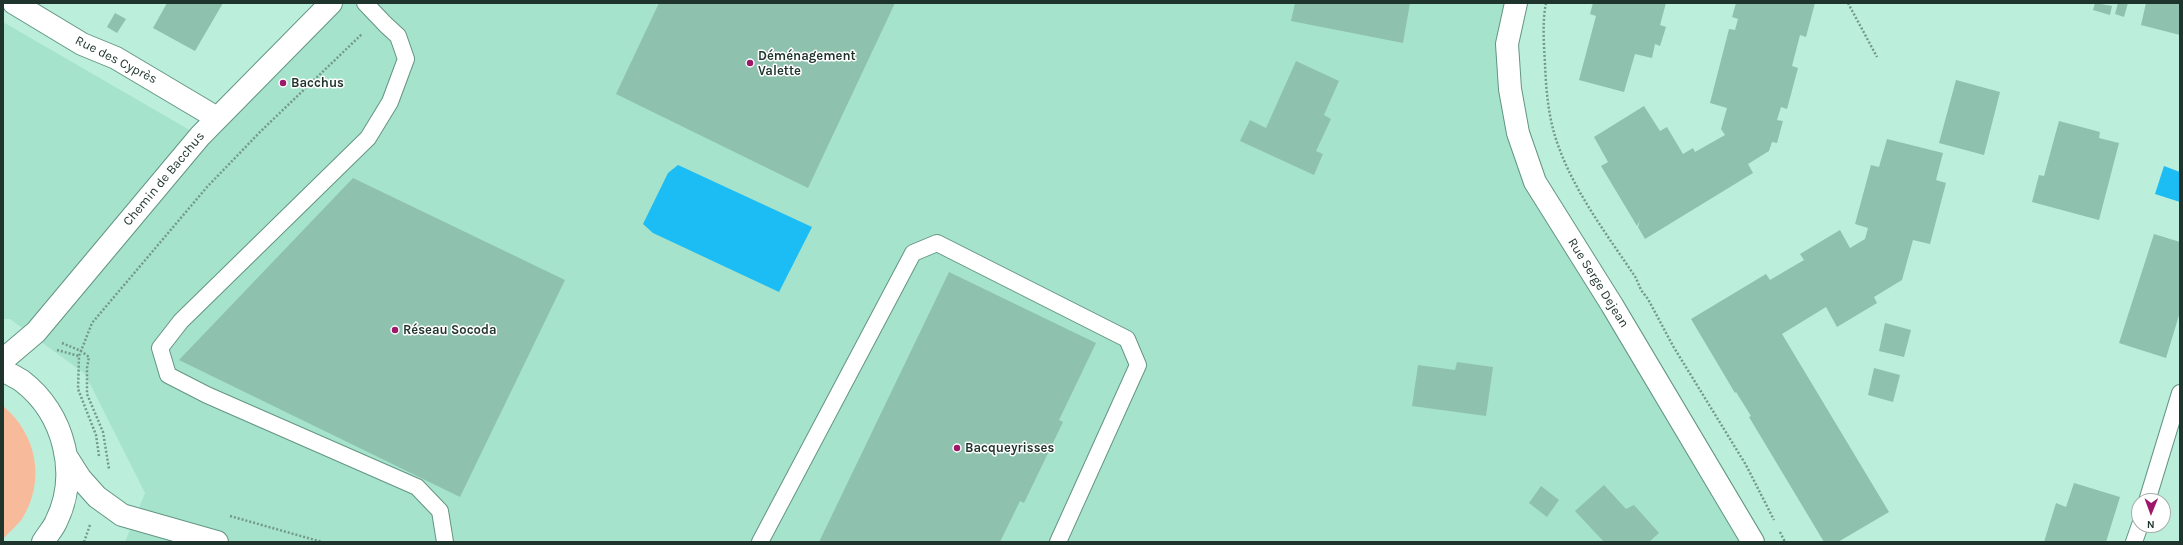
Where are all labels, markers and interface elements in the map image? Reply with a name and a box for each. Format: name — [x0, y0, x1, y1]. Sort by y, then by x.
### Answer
street label: Rue des Cyprès — [72, 33, 160, 87]
place label: Déménagement Valette — [758, 48, 856, 79]
marker: Déménagement Valette — [745, 58, 755, 68]
place label: Bacchus — [291, 75, 344, 91]
marker: Bacchus — [278, 78, 288, 88]
street label: Chemin de Bacchus — [120, 129, 208, 229]
street label: Rue Serge Dejean — [1564, 235, 1632, 331]
place label: Réseau Socoda — [403, 322, 497, 338]
marker: Réseau Socoda — [390, 325, 400, 335]
place label: Bacqueyrisses — [965, 440, 1054, 456]
marker: Bacqueyrisses — [952, 443, 962, 453]
north arrow — [2131, 493, 2171, 533]
text: N — [2147, 518, 2155, 531]

